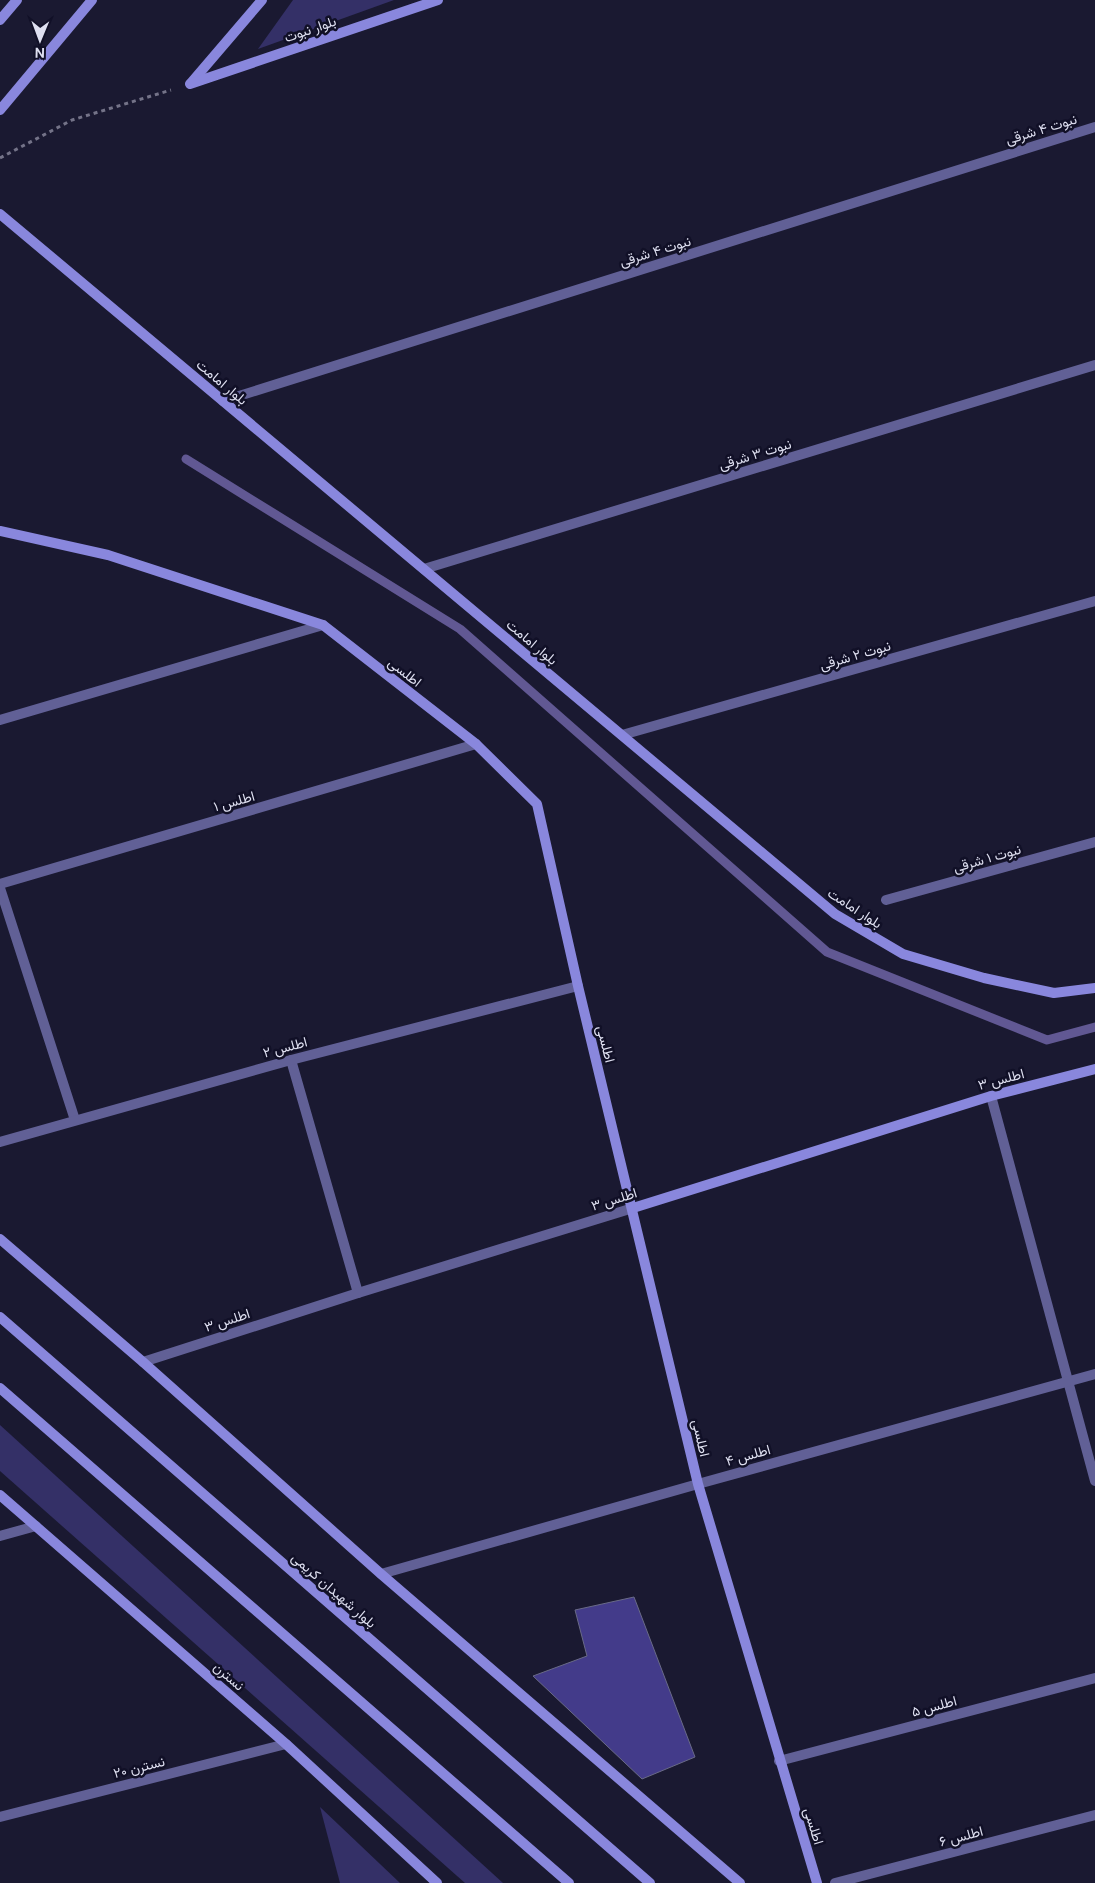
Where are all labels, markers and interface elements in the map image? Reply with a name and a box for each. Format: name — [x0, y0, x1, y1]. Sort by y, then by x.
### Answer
street label: بلوار نبوت — [282, 12, 338, 46]
north arrow — [15, 15, 65, 65]
text: N — [35, 44, 45, 62]
street label: نبوت ۴ شرقی — [1003, 110, 1079, 148]
street label: نبوت ۴ شرقی — [617, 232, 693, 270]
street label: بلوار امامت — [193, 355, 251, 409]
street label: نبوت ۳ شرقی — [717, 434, 793, 474]
street label: بلوار امامت — [503, 615, 561, 669]
street label: نبوت ۲ شرقی — [817, 636, 893, 674]
street label: اطلسی — [385, 653, 425, 691]
street label: اطلس ۱ — [211, 787, 257, 815]
street label: نبوت ۱ شرقی — [951, 840, 1023, 876]
street label: بلوار امامت — [824, 884, 886, 932]
street label: اطلسی — [593, 1024, 619, 1064]
street label: اطلس ۲ — [261, 1032, 309, 1062]
street label: اطلس ۳ — [976, 1064, 1026, 1094]
street label: اطلس ۳ — [589, 1184, 639, 1214]
street label: اطلس ۳ — [202, 1304, 252, 1336]
street label: اطلسی — [688, 1418, 714, 1458]
street label: اطلس ۴ — [723, 1440, 773, 1470]
street label: بلوار شهیدان کریمی — [288, 1548, 380, 1632]
street label: نسترن — [210, 1658, 248, 1694]
street label: اطلس ۵ — [909, 1691, 959, 1721]
street label: نسترن ۲۰ — [111, 1752, 167, 1782]
street label: اطلسی — [800, 1805, 828, 1847]
street label: اطلس ۶ — [937, 1822, 985, 1850]

